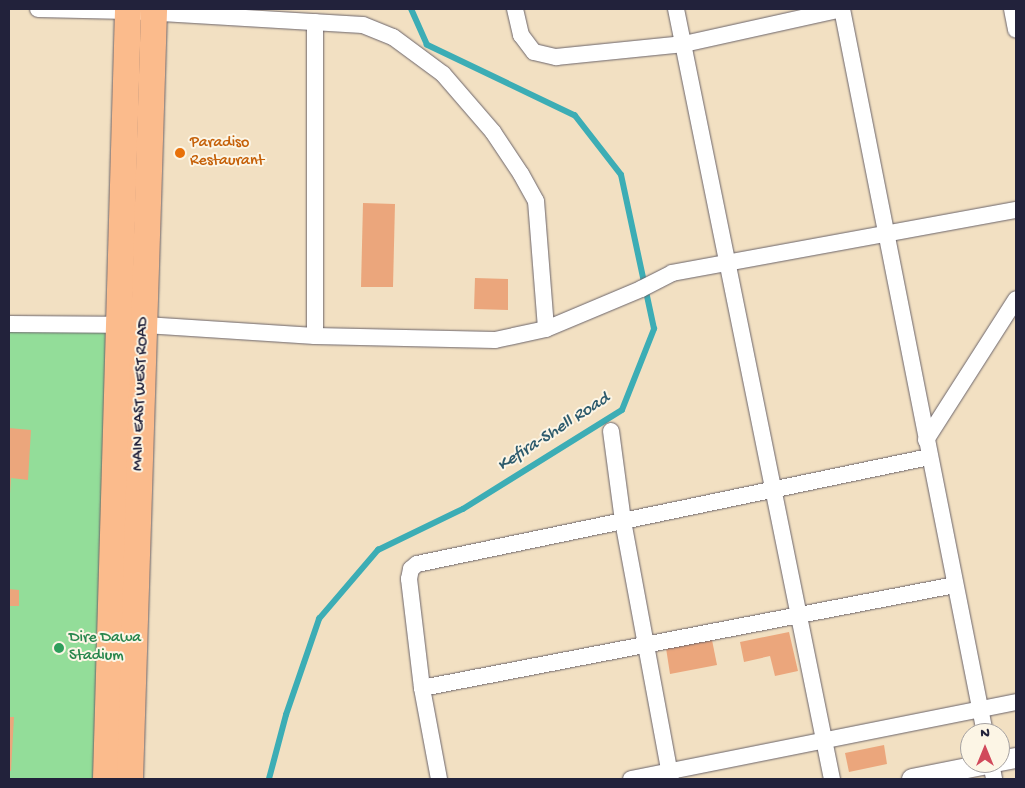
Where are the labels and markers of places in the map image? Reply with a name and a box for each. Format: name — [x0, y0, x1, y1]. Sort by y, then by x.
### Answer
place label: Paradiso Restaurant — [190, 134, 264, 172]
marker: Paradiso Restaurant — [174, 147, 186, 159]
place label: Dire Dawa Stadium — [69, 629, 141, 667]
marker: Dire Dawa Stadium — [53, 642, 65, 654]

